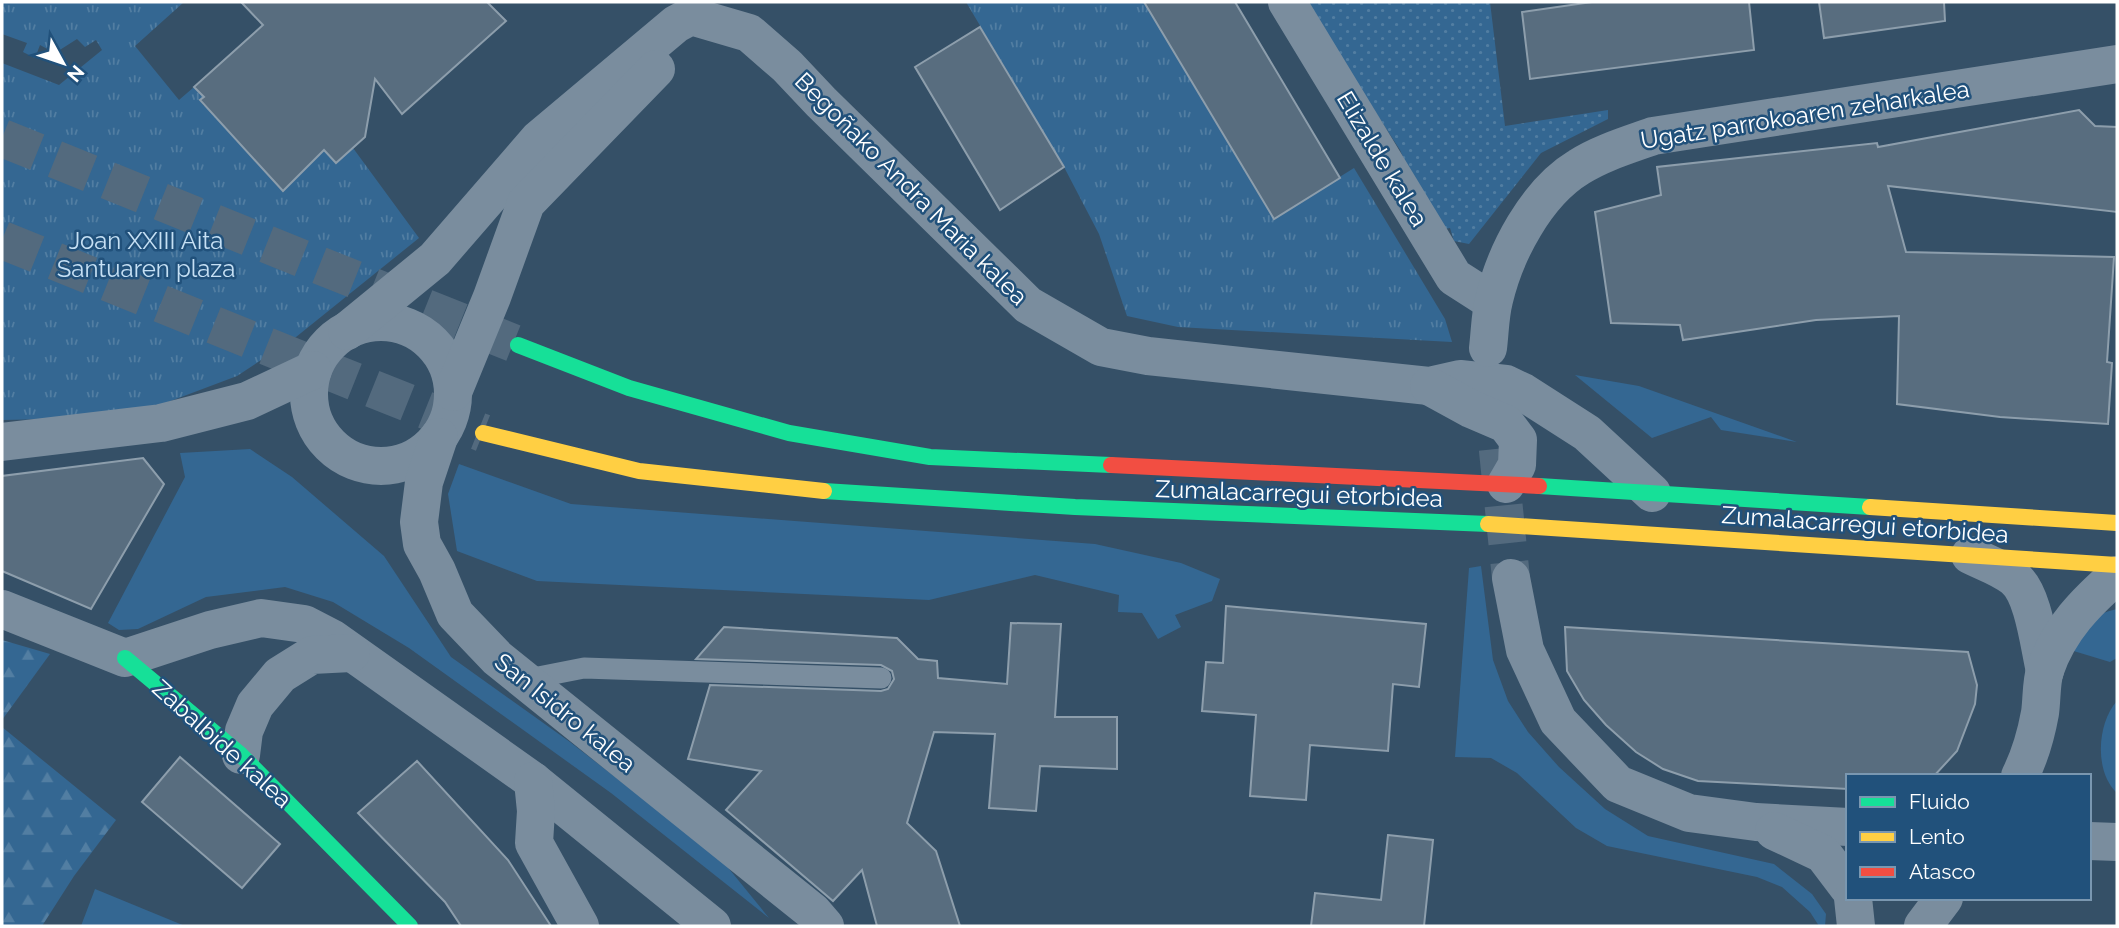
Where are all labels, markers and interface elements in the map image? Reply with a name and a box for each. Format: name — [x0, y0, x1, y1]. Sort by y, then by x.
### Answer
north arrow — [28, 28, 98, 98]
text: N — [63, 61, 89, 87]
street label: Begoñako Andra Maria kalea — [789, 66, 1034, 311]
street label: Ugatz parrokoaren zeharkalea — [1638, 74, 1971, 155]
street label: Elizalde kalea — [1331, 86, 1434, 232]
park label: Joan XXIII Aita Santuaren plaza — [57, 226, 235, 283]
street label: Zumalacarregui etorbidea — [1155, 474, 1443, 513]
street label: Zumalacarregui etorbidea — [1721, 500, 2010, 549]
street label: San Isidro kalea — [489, 647, 642, 778]
street label: Zabalbide kalea — [147, 674, 298, 814]
legend — [1846, 774, 2091, 900]
text: Fluido — [1909, 789, 1970, 814]
text: Lento — [1909, 824, 1965, 849]
text: Atasco — [1909, 859, 1975, 884]

